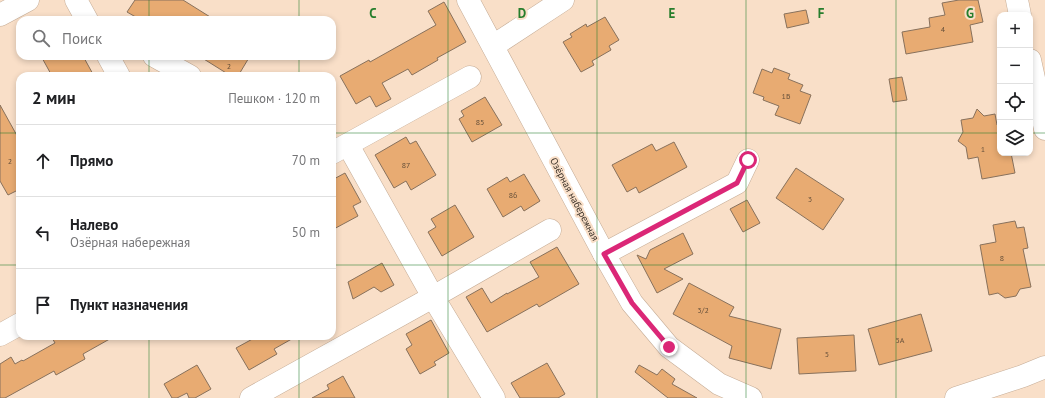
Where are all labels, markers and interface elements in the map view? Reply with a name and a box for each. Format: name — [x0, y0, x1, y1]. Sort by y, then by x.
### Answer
text: C — [369, 5, 377, 22]
text: D — [518, 5, 526, 22]
text: E — [669, 5, 676, 22]
text: F — [818, 5, 825, 22]
text: G — [966, 5, 974, 22]
map controls — [997, 12, 1033, 156]
button: + — [997, 12, 1033, 48]
search box — [16, 16, 336, 60]
house number: 4 — [941, 24, 946, 34]
icon: search — [30, 27, 52, 49]
text: Поиск — [62, 29, 102, 48]
button: − — [997, 48, 1033, 84]
house number: 2 — [227, 61, 231, 71]
button: locate — [997, 84, 1033, 120]
text: 2 мин — [32, 87, 76, 109]
text: Пешком · 120 m — [228, 90, 320, 107]
house number: 1Б — [782, 91, 791, 101]
house number: 85 — [476, 117, 484, 127]
button: layers — [997, 120, 1033, 156]
house number: 1 — [981, 144, 985, 154]
icon: ahead — [32, 150, 54, 172]
text: Прямо — [70, 151, 113, 170]
route start — [739, 151, 757, 169]
text: 70 m — [292, 152, 320, 169]
street label: Озёрная набережная — [547, 155, 602, 243]
house number: 2 — [8, 156, 12, 166]
house number: 87 — [402, 160, 410, 170]
house number: 86 — [509, 190, 517, 200]
house number: 3 — [808, 194, 812, 204]
text: Налево — [70, 215, 118, 234]
icon: left — [32, 222, 54, 244]
text: 50 m — [292, 224, 320, 241]
text: Озёрная набережная — [70, 234, 190, 251]
house number: 8 — [1000, 253, 1004, 263]
icon: arrive — [32, 294, 54, 316]
text: Пункт назначения — [70, 295, 188, 314]
house number: 3/2 — [697, 305, 709, 315]
house number: 5А — [895, 335, 905, 345]
route end — [660, 338, 678, 356]
house number: 5 — [825, 349, 829, 359]

